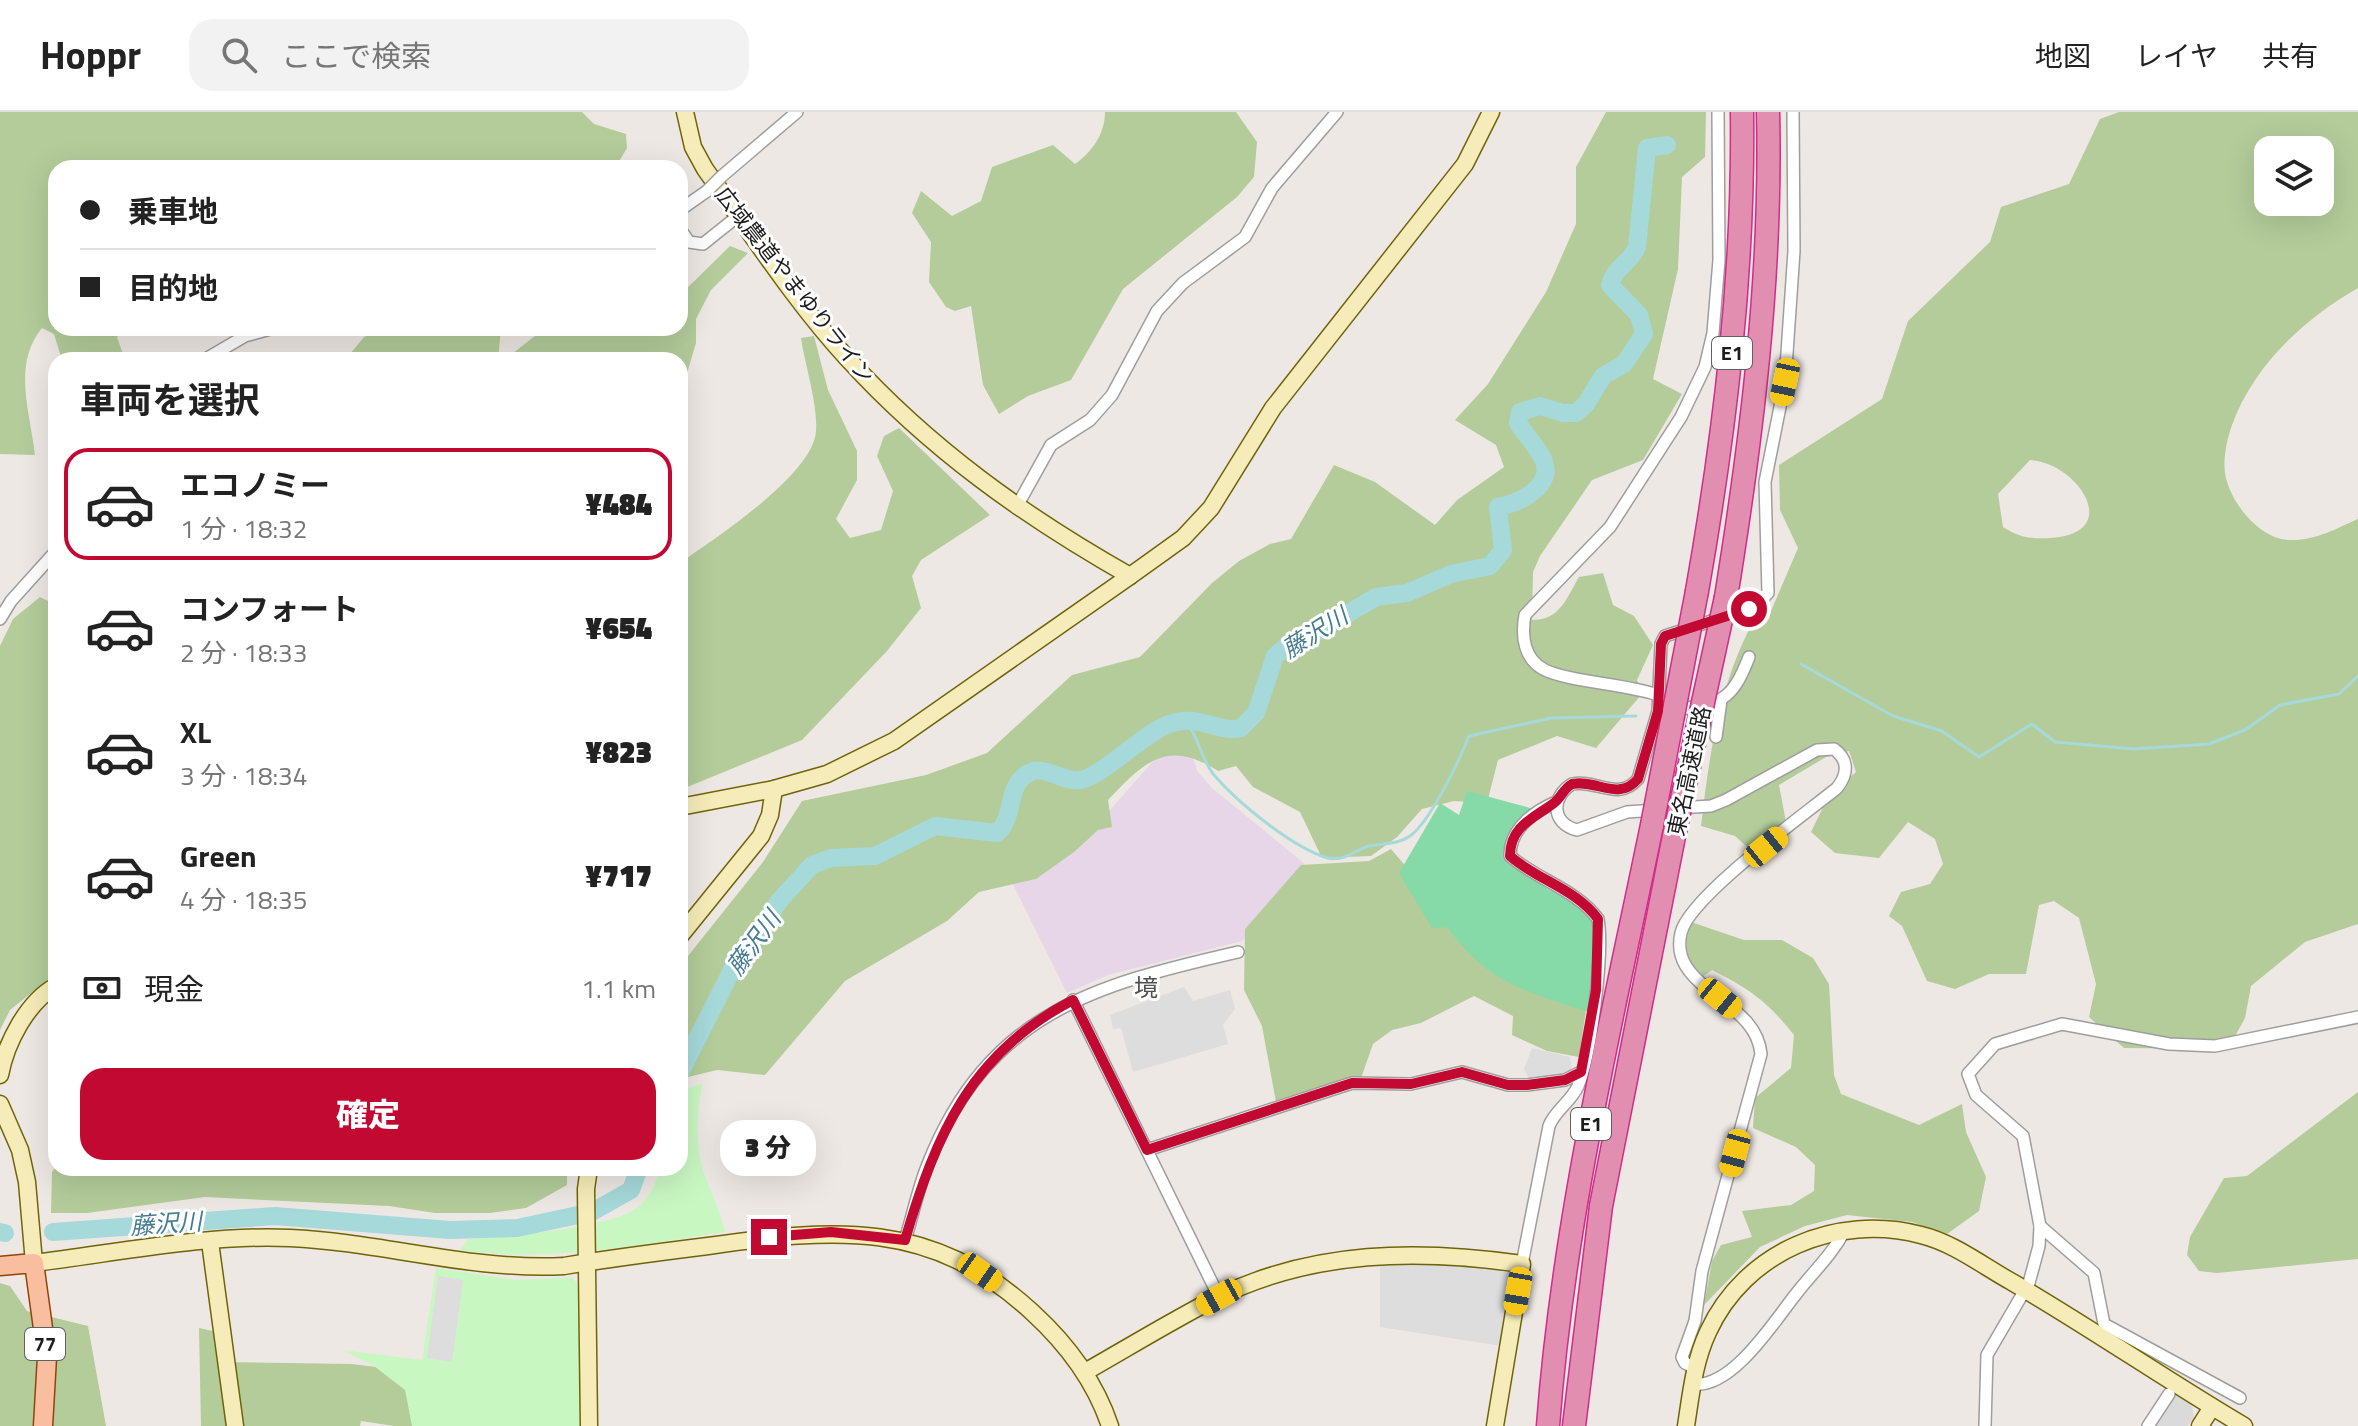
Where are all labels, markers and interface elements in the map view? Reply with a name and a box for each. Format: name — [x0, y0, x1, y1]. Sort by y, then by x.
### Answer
search box — [189, 19, 749, 91]
text: Hoppr — [40, 26, 141, 84]
icon: search — [217, 33, 261, 77]
text: ここで検索 — [281, 33, 431, 79]
text: 地図 — [2035, 34, 2091, 77]
text: レイヤ — [2135, 34, 2218, 77]
text: 共有 — [2262, 34, 2318, 77]
map controls — [2254, 136, 2334, 216]
button: layers — [2254, 136, 2334, 216]
street label: 広域農道やまゆりライン — [707, 179, 883, 391]
text: 乗車地 — [128, 188, 218, 234]
text: 目的地 — [128, 265, 218, 311]
road number: E1 — [1712, 337, 1752, 369]
car — [1768, 356, 1802, 408]
text: 車両を選択 — [80, 372, 260, 427]
text: エコノミー — [180, 462, 330, 508]
icon: car — [84, 468, 156, 540]
text: ¥484 — [585, 481, 652, 527]
text: 1 分 · 18:32 — [180, 509, 307, 548]
text: コンフォート — [180, 586, 359, 632]
route start — [1731, 591, 1767, 627]
icon: car — [84, 592, 156, 664]
water label: 藤沢川 — [1274, 596, 1357, 666]
text: ¥654 — [585, 605, 652, 651]
text: 2 分 · 18:33 — [180, 633, 307, 672]
street label: 東名高速道路 — [1659, 703, 1719, 839]
text: XL — [180, 709, 211, 755]
icon: car — [84, 716, 156, 788]
text: ¥823 — [585, 729, 652, 775]
text: 3 分 · 18:34 — [180, 756, 307, 795]
car — [1740, 823, 1792, 871]
text: Green — [180, 833, 257, 879]
icon: car — [84, 840, 156, 912]
text: ¥717 — [585, 853, 652, 899]
text: 4 分 · 18:35 — [180, 880, 307, 919]
water label: 藤沢川 — [717, 900, 791, 982]
icon: cash — [80, 966, 124, 1010]
text: 現金 — [144, 966, 204, 1012]
text: 1.1 km — [581, 969, 656, 1008]
district label: 境 — [1134, 969, 1158, 1005]
car — [1694, 974, 1746, 1022]
button: 確定 — [80, 1068, 656, 1160]
road number: E1 — [1571, 1108, 1611, 1140]
callout: 3 分 — [721, 1121, 817, 1177]
car — [1717, 1127, 1753, 1179]
text: 3 分 — [745, 1128, 791, 1167]
water label: 藤沢川 — [129, 1202, 206, 1243]
route end — [751, 1219, 787, 1255]
car — [953, 1248, 1007, 1296]
car — [1502, 1265, 1534, 1317]
car — [1192, 1275, 1246, 1319]
road number: 77 — [25, 1328, 65, 1360]

